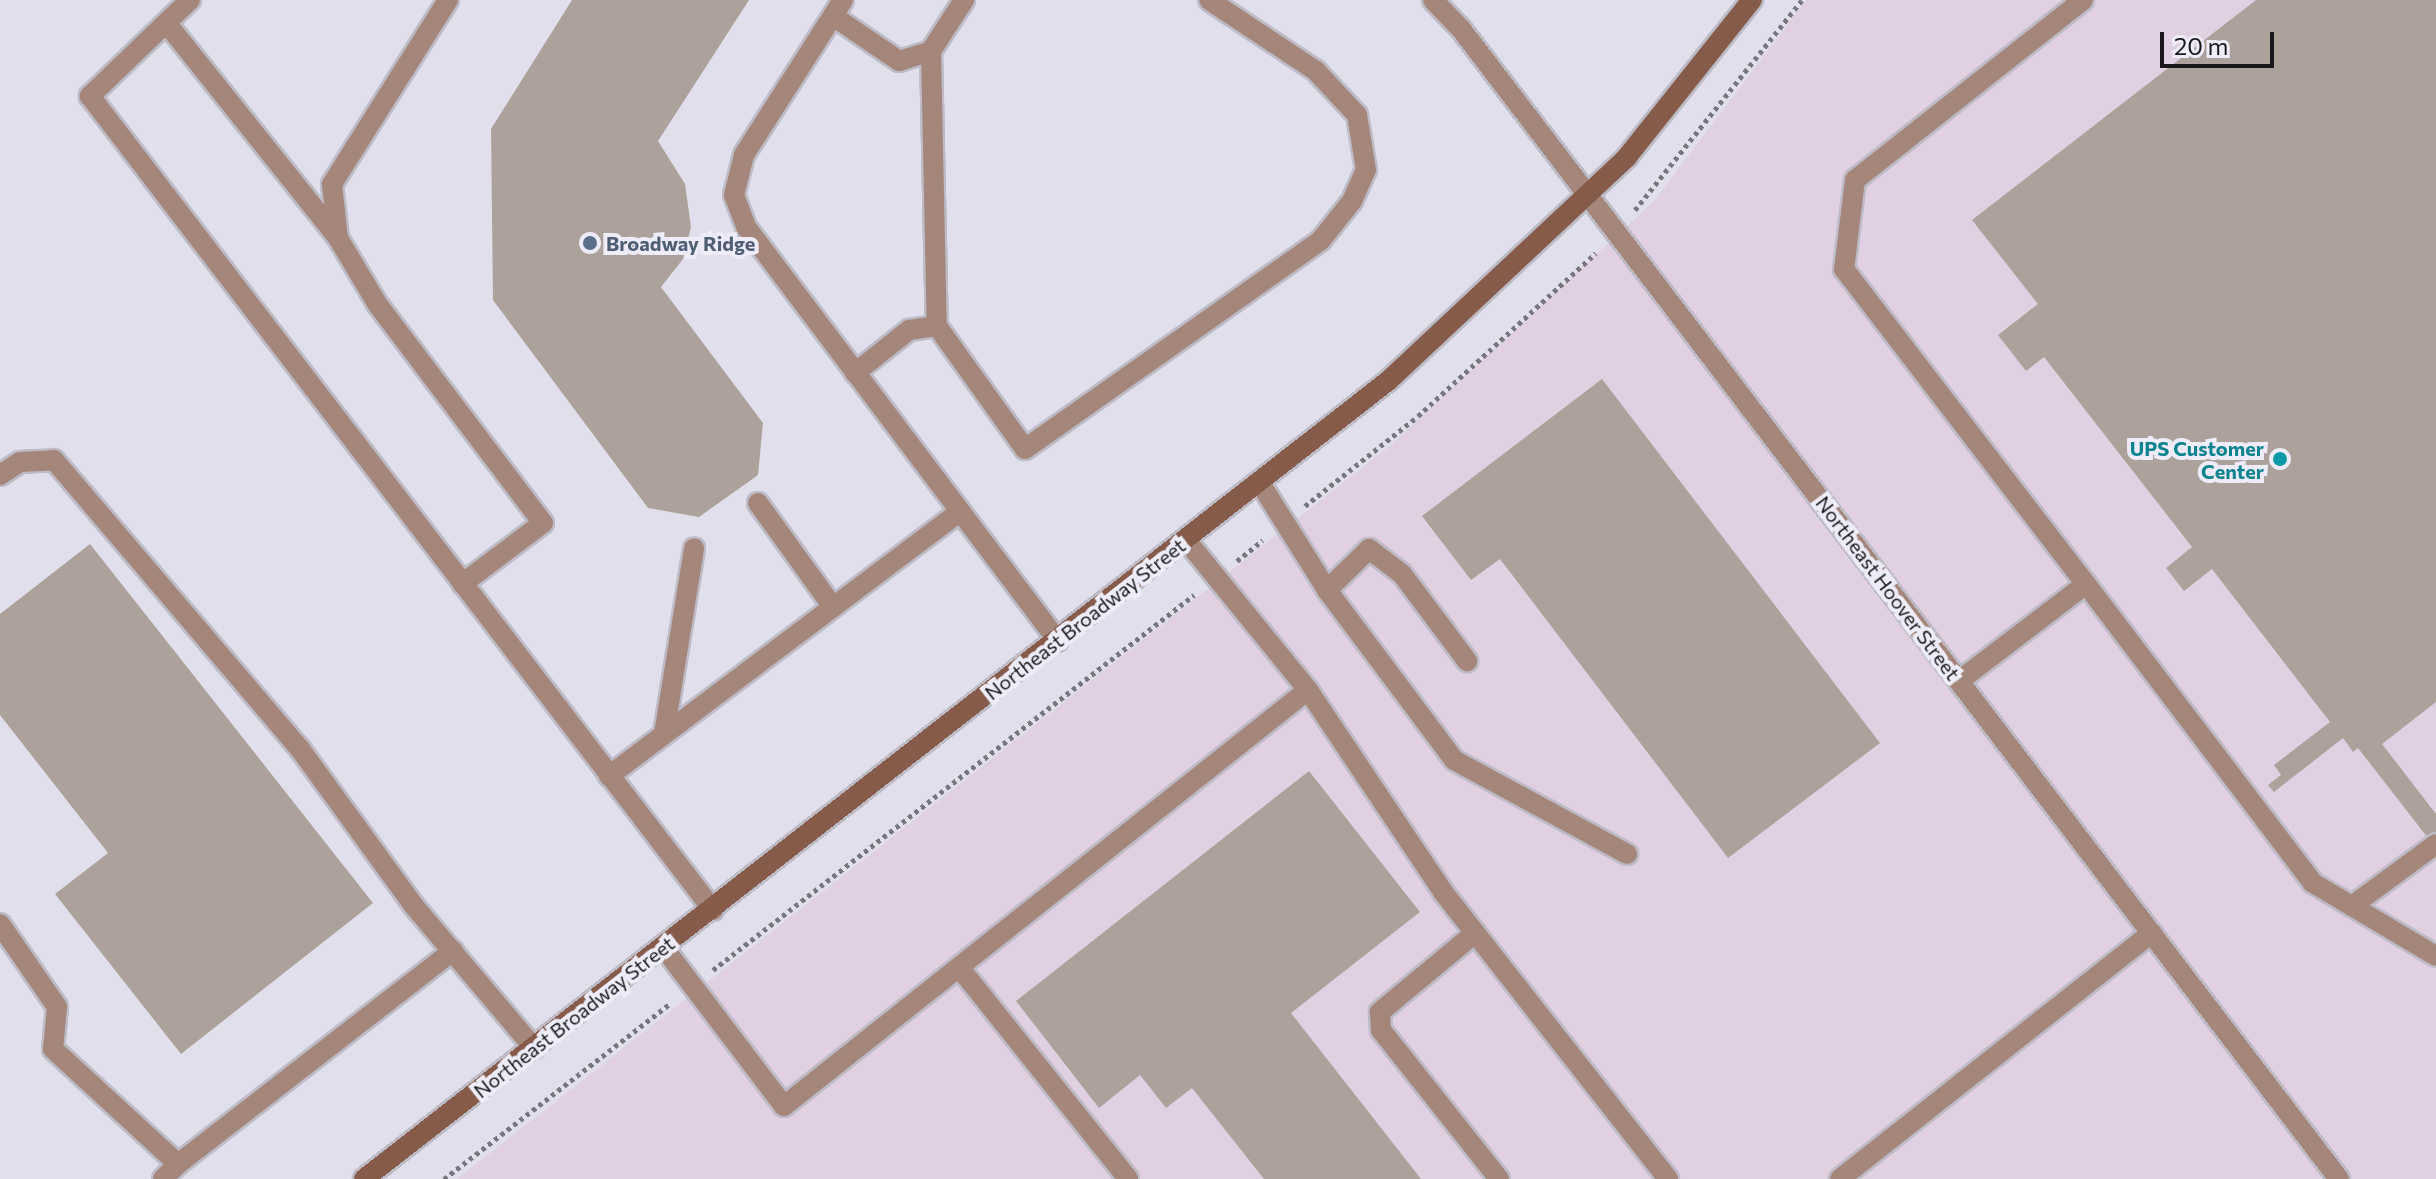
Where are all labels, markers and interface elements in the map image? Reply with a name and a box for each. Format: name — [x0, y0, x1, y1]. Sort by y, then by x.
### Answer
scale bar — [2164, 16, 2278, 66]
text: 20 m — [2174, 31, 2228, 60]
place label: Broadway Ridge — [606, 231, 755, 255]
marker: Broadway Ridge — [581, 234, 599, 252]
place label: UPS Customer Center — [2130, 436, 2264, 483]
marker: UPS Customer Center — [2271, 450, 2289, 468]
street label: Northeast Hoover Street — [1811, 491, 1965, 685]
street label: Northeast Broadway Street — [980, 533, 1190, 705]
street label: Northeast Broadway Street — [469, 931, 679, 1103]

